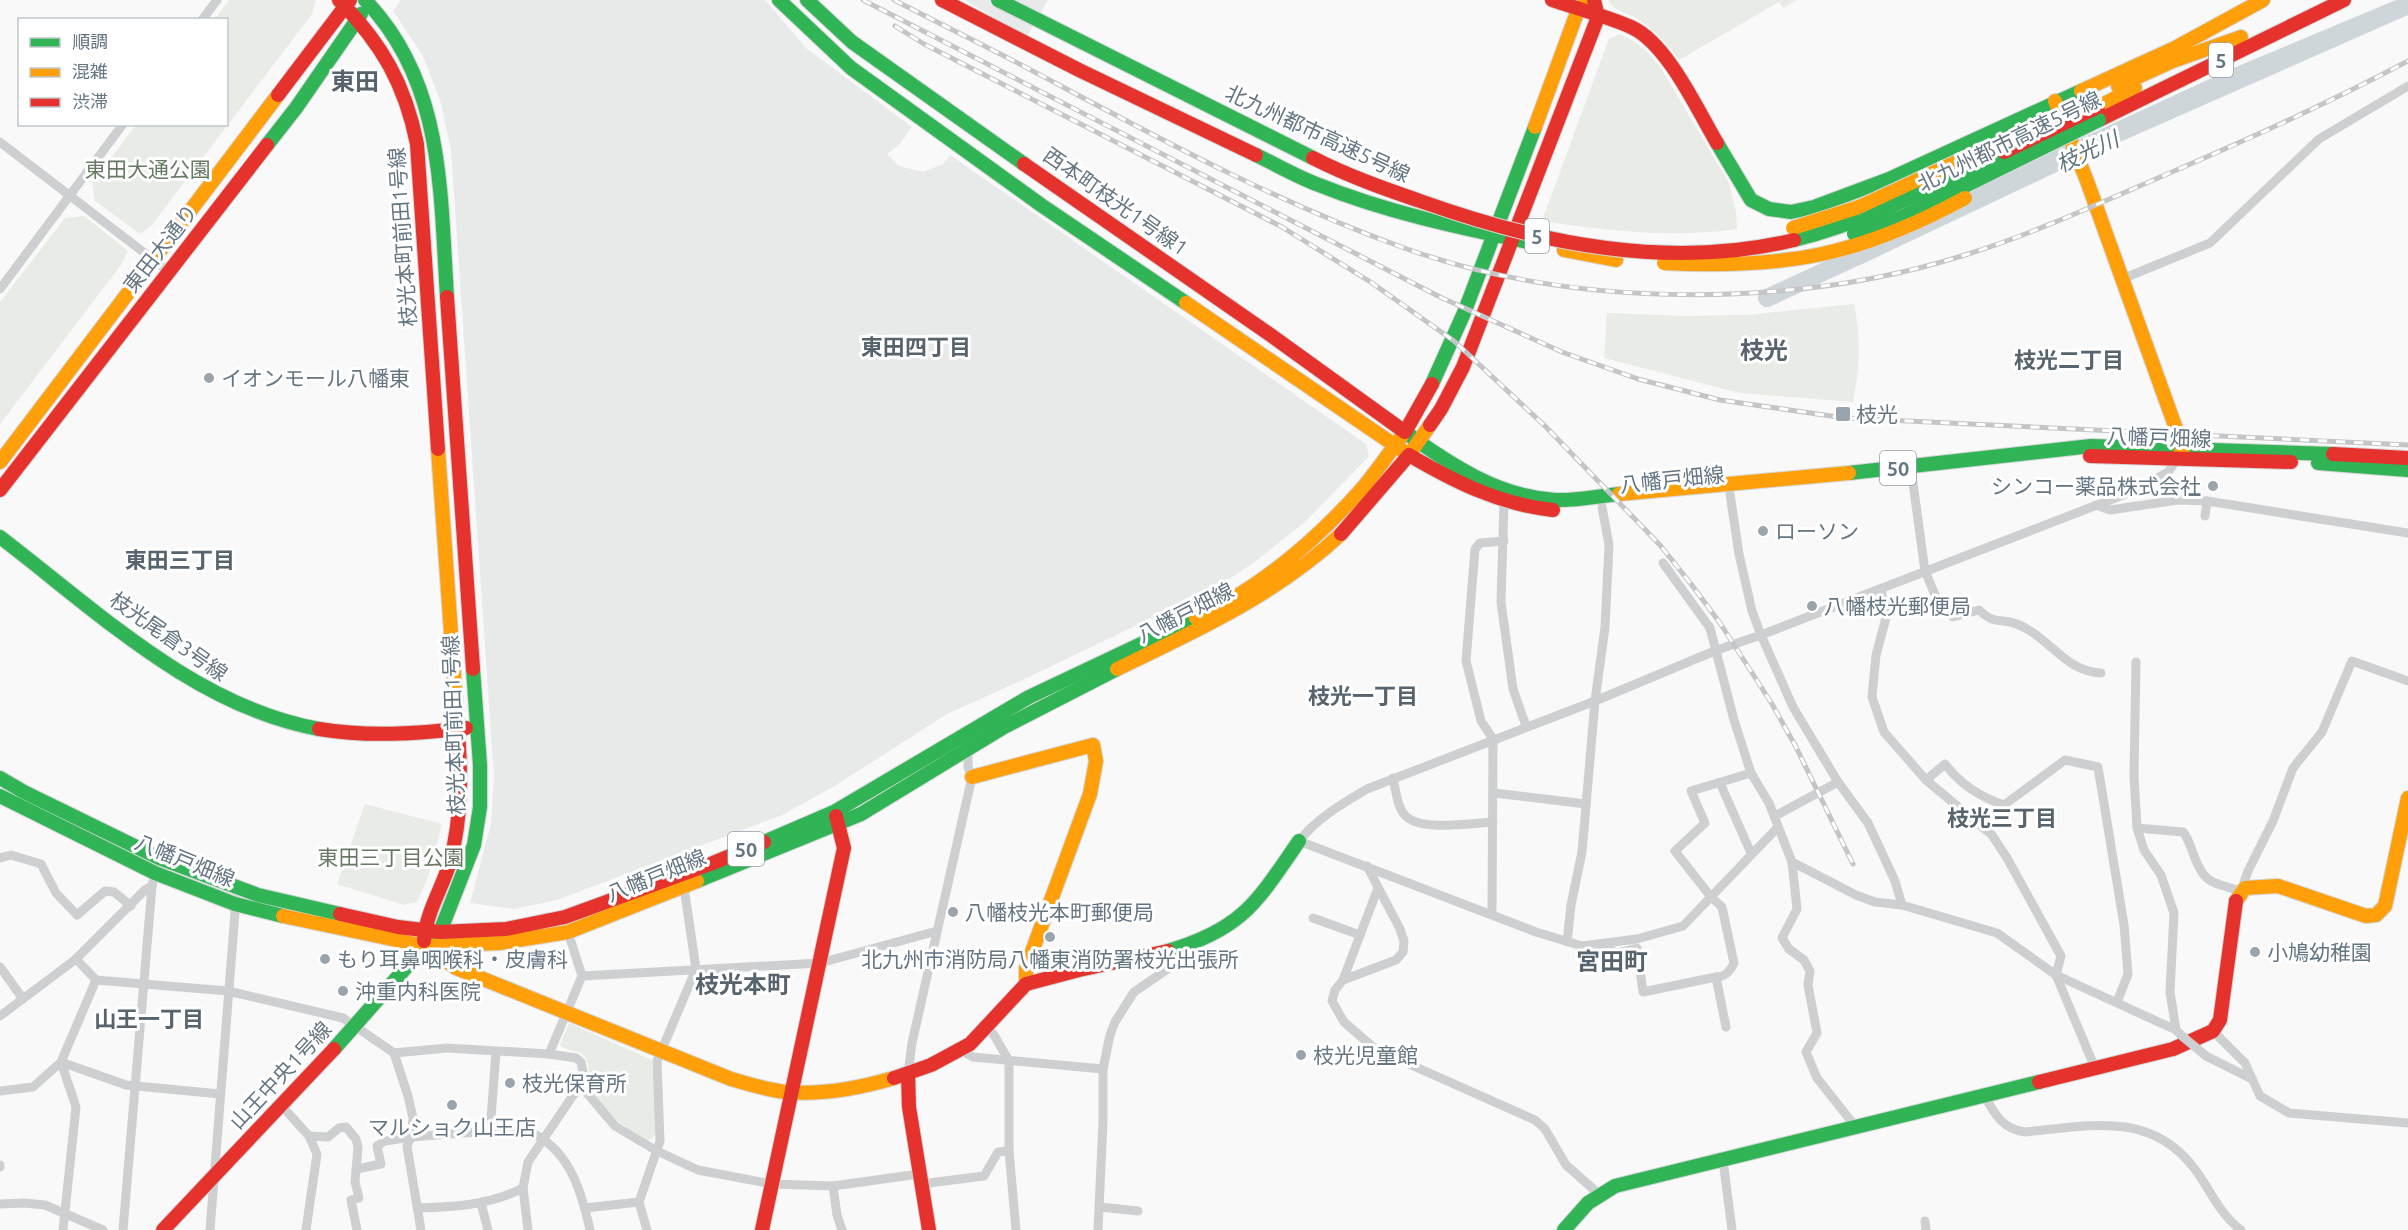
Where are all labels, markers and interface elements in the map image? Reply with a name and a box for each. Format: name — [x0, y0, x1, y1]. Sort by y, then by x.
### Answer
legend — [18, 18, 228, 126]
text: 順調 — [72, 31, 108, 51]
road number: 5 — [2209, 43, 2233, 77]
text: 混雑 — [72, 61, 108, 81]
district label: 東田 — [331, 68, 379, 95]
street label: 北九州都市高速5号線 — [1222, 80, 1414, 186]
street label: 北九州都市高速5号線 — [1913, 86, 2105, 196]
text: 渋滞 — [72, 91, 108, 111]
water label: 枝光川 — [2052, 125, 2124, 176]
street label: 西本町枝光1号線1 — [1039, 142, 1193, 260]
street label: 枝光本町前田1号線 — [384, 146, 420, 328]
park label: 東田大通公園 — [85, 157, 211, 181]
street label: 東田大通り — [118, 199, 202, 297]
road number: 5 — [1525, 219, 1549, 253]
district label: 東田四丁目 — [861, 334, 971, 359]
district label: 枝光 — [1740, 337, 1788, 364]
district label: 枝光二丁目 — [2014, 347, 2124, 372]
place label: イオンモール八幡東 — [221, 366, 410, 390]
marker: イオンモール八幡東 — [202, 371, 216, 385]
place label: 枝光 — [1856, 402, 1898, 426]
marker: 枝光 — [1834, 405, 1852, 423]
street label: 八幡戸畑線 — [2106, 423, 2212, 451]
road number: 50 — [1880, 451, 1916, 485]
street label: 八幡戸畑線 — [1619, 462, 1725, 496]
place label: シンコー薬品株式会社 — [1991, 474, 2201, 498]
marker: シンコー薬品株式会社 — [2206, 479, 2220, 493]
place label: ローソン — [1775, 519, 1859, 543]
marker: ローソン — [1756, 524, 1770, 538]
district label: 東田三丁目 — [125, 547, 235, 572]
street label: 八幡戸畑線 — [1133, 577, 1237, 647]
street label: 枝光尾倉3号線 — [106, 587, 232, 685]
place label: 八幡枝光郵便局 — [1824, 594, 1971, 618]
marker: 八幡枝光郵便局 — [1805, 599, 1819, 613]
street label: 枝光本町前田1号線 — [438, 635, 468, 815]
district label: 枝光一丁目 — [1308, 683, 1418, 708]
district label: 枝光三丁目 — [1947, 805, 2057, 830]
street label: 八幡戸畑線 — [132, 829, 238, 891]
road number: 50 — [728, 832, 764, 866]
street label: 八幡戸畑線 — [603, 844, 709, 906]
park label: 東田三丁目公園 — [318, 845, 465, 869]
place label: 八幡枝光本町郵便局 — [965, 900, 1154, 924]
marker: 八幡枝光本町郵便局 — [946, 905, 960, 919]
marker: 北九州市消防局八幡東消防署枝光出張所 — [1043, 930, 1057, 944]
place label: 小鳩幼稚園 — [2267, 940, 2372, 964]
marker: 小鳩幼稚園 — [2248, 945, 2262, 959]
place label: もり耳鼻咽喉科・皮膚科 — [337, 947, 568, 971]
place label: 北九州市消防局八幡東消防署枝光出張所 — [861, 947, 1239, 971]
district label: 宮田町 — [1576, 948, 1648, 975]
marker: もり耳鼻咽喉科・皮膚科 — [318, 952, 332, 966]
district label: 枝光本町 — [695, 971, 791, 998]
place label: 沖重内科医院 — [355, 979, 481, 1003]
marker: 沖重内科医院 — [336, 984, 350, 998]
district label: 山王一丁目 — [94, 1006, 204, 1031]
street label: 山王中央1号線 — [224, 1016, 336, 1134]
place label: 枝光児童館 — [1313, 1043, 1418, 1067]
marker: 枝光児童館 — [1294, 1048, 1308, 1062]
place label: 枝光保育所 — [522, 1071, 627, 1095]
marker: 枝光保育所 — [503, 1076, 517, 1090]
marker: マルショク山王店 — [445, 1098, 459, 1112]
place label: マルショク山王店 — [368, 1115, 536, 1139]

